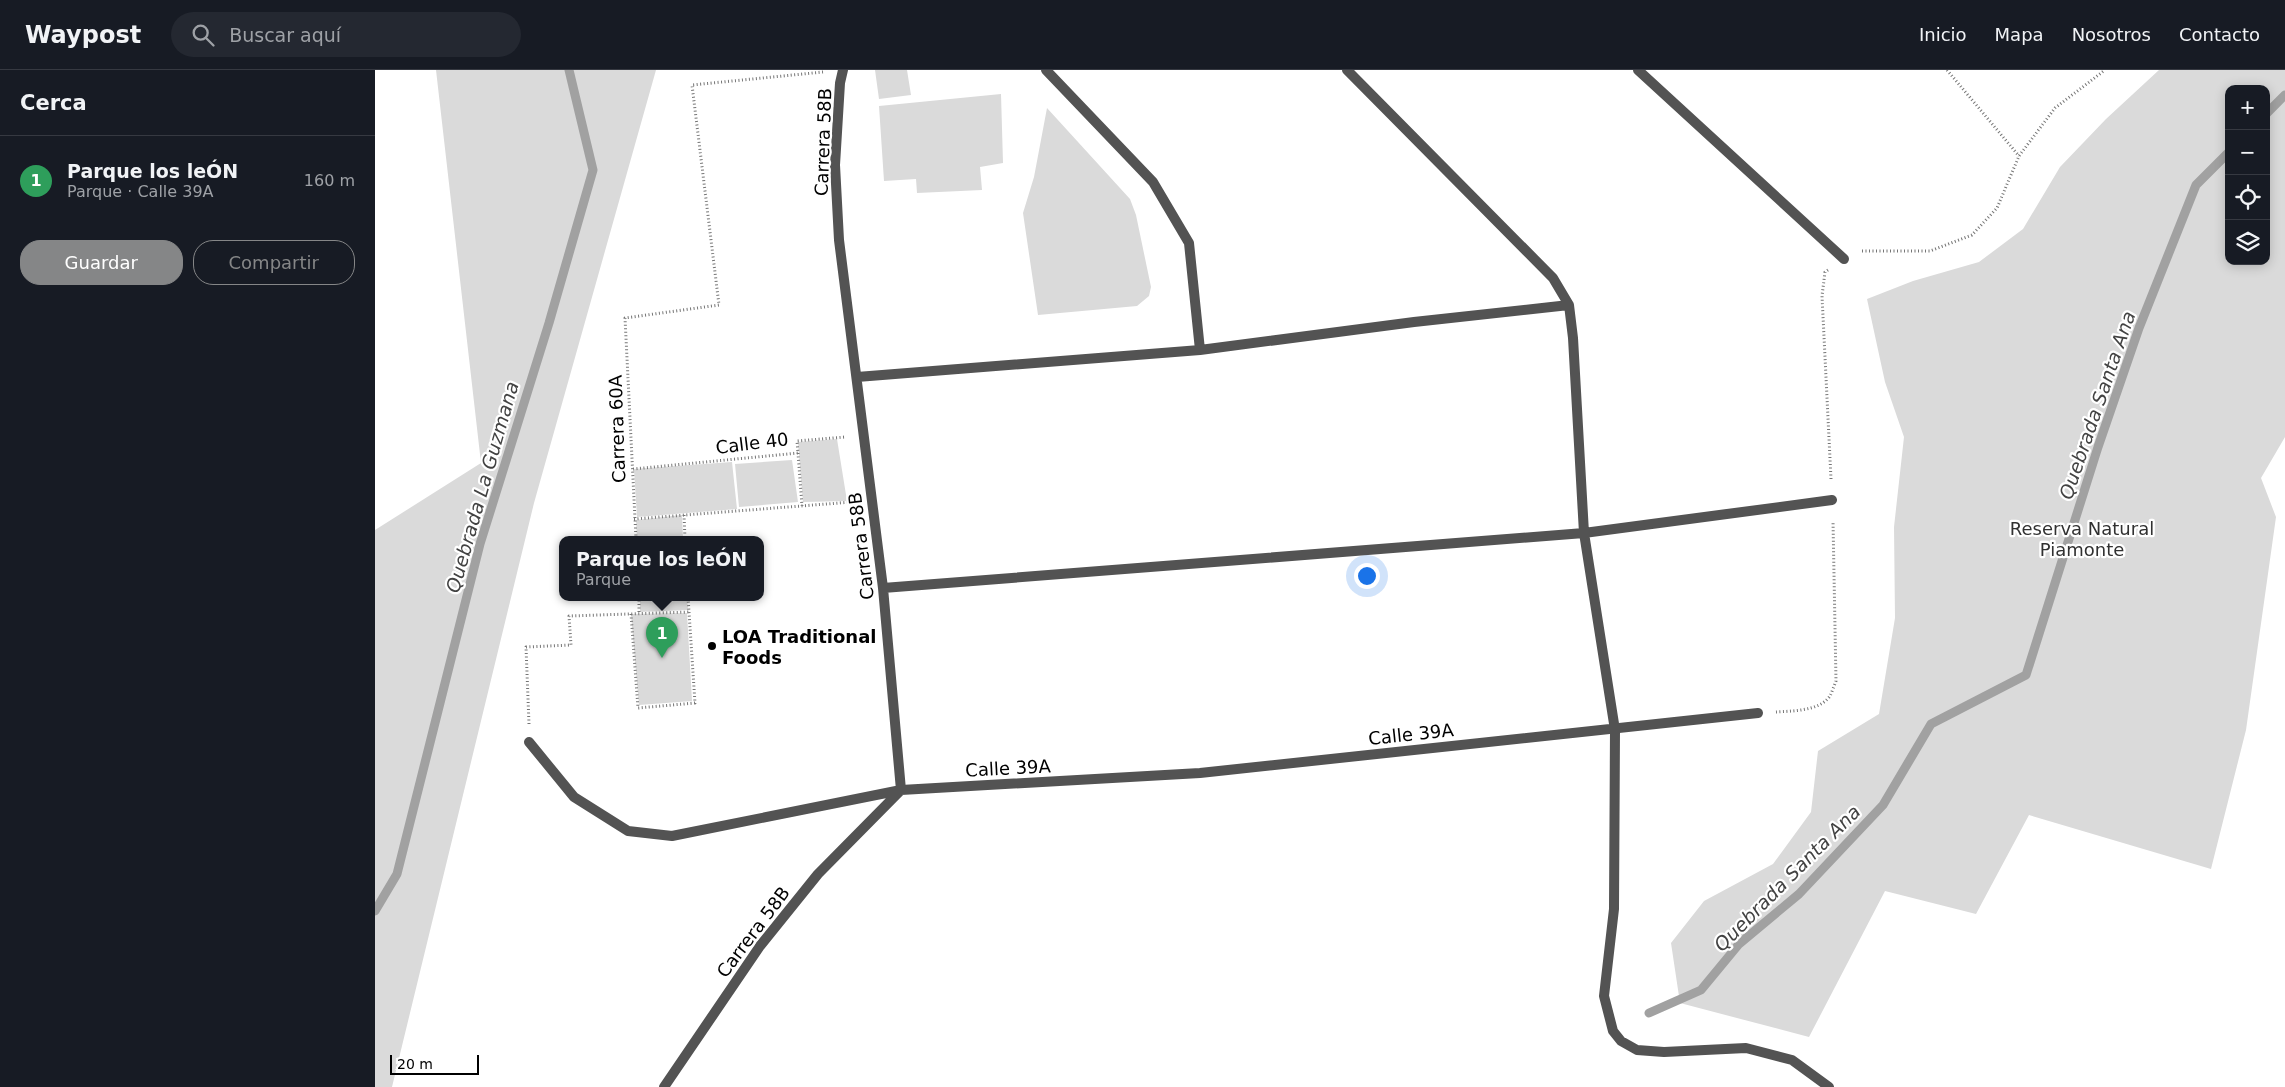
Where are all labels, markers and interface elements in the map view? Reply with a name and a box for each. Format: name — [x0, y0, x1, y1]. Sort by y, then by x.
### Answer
search box — [171, 12, 521, 57]
text: Waypost — [25, 21, 141, 49]
icon: search — [189, 21, 217, 49]
text: Buscar aquí — [229, 24, 341, 46]
text: Inicio — [1919, 24, 1967, 45]
text: Mapa — [1995, 24, 2044, 45]
text: Nosotros — [2072, 24, 2151, 45]
text: Contacto — [2179, 24, 2260, 45]
map controls — [2225, 85, 2270, 265]
button: + — [2225, 85, 2270, 130]
street label: Carrera 58B — [811, 88, 835, 196]
text: Cerca — [20, 91, 87, 115]
button: − — [2225, 130, 2270, 175]
text: Parque los leÓN — [67, 160, 238, 182]
text: 1 — [30, 171, 42, 190]
text: 160 m — [304, 171, 355, 190]
button: locate — [2225, 175, 2270, 220]
text: Parque · Calle 39A — [67, 182, 214, 201]
button: layers — [2225, 220, 2270, 265]
button: Guardar — [20, 240, 183, 285]
button: Compartir — [193, 240, 355, 285]
water label: Quebrada Santa Ana — [2054, 308, 2140, 502]
street label: Carrera 60A — [605, 374, 629, 483]
water label: Quebrada La Guzmana — [441, 379, 523, 595]
street label: Calle 40 — [714, 428, 790, 458]
street label: Carrera 58B — [844, 491, 878, 601]
park label: Reserva Natural Piamonte — [2010, 518, 2154, 560]
popup — [559, 536, 764, 601]
text: Parque los leÓN — [576, 548, 747, 570]
your location — [1354, 563, 1380, 589]
text: Parque — [576, 570, 631, 589]
pin: 1 — [646, 617, 678, 658]
place label: LOA Traditional Foods — [722, 626, 877, 668]
marker: LOA Traditional Foods — [706, 640, 718, 652]
street label: Calle 39A — [1367, 719, 1455, 749]
street label: Calle 39A — [965, 755, 1052, 781]
water label: Quebrada Santa Ana — [1709, 800, 1865, 956]
street label: Carrera 58B — [712, 882, 794, 982]
scale bar — [390, 1052, 479, 1075]
text: 20 m — [397, 1056, 433, 1072]

